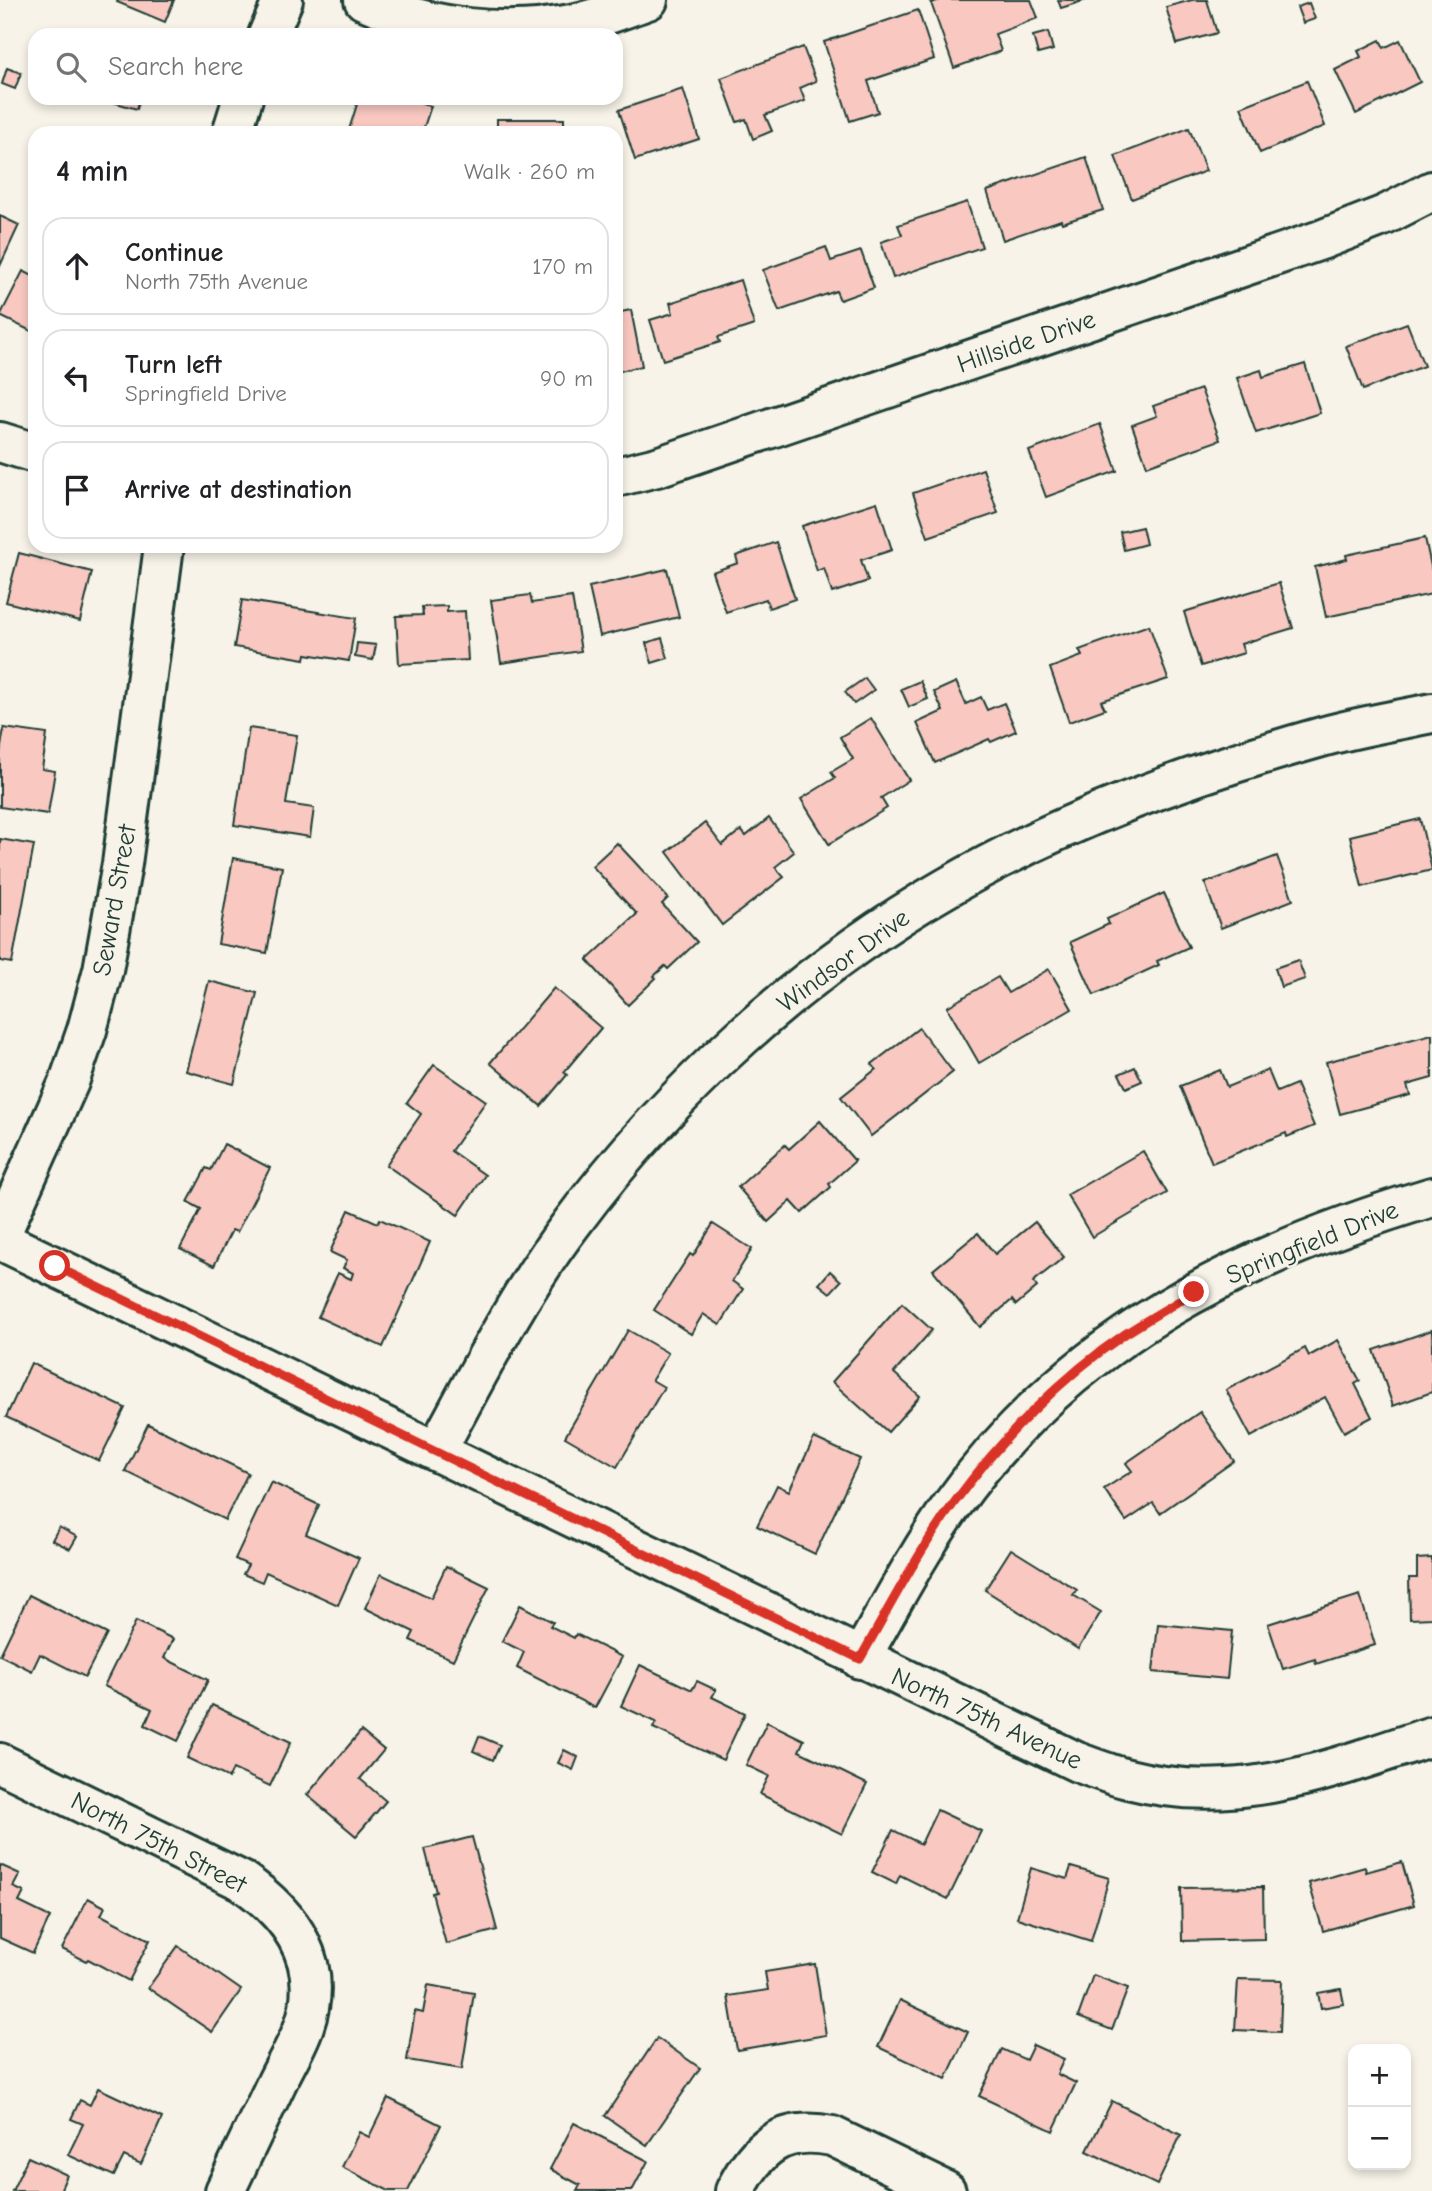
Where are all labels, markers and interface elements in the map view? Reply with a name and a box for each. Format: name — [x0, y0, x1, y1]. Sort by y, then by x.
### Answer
search box — [28, 28, 623, 105]
icon: search — [52, 48, 90, 86]
text: Search here — [108, 52, 243, 82]
text: 4 min — [56, 154, 128, 189]
text: Walk · 260 m — [464, 158, 595, 185]
text: Continue — [125, 238, 223, 268]
icon: ahead — [58, 247, 96, 285]
text: 170 m — [532, 253, 593, 280]
text: North 75th Avenue — [125, 268, 308, 295]
street label: Hillside Drive — [953, 304, 1099, 380]
text: Turn left — [125, 350, 222, 380]
icon: left — [58, 359, 96, 397]
text: 90 m — [540, 365, 593, 392]
text: Springfield Drive — [125, 380, 287, 407]
icon: arrive — [58, 471, 96, 509]
text: Arrive at destination — [125, 475, 352, 505]
street label: Seward Street — [87, 821, 143, 978]
street label: Windsor Drive — [772, 903, 916, 1019]
street label: Springfield Drive — [1222, 1195, 1403, 1291]
route start — [39, 1250, 70, 1281]
route end — [1178, 1276, 1209, 1307]
street label: North 75th Avenue — [886, 1662, 1087, 1776]
street label: North 75th Street — [66, 1786, 253, 1901]
map controls — [1348, 2044, 1411, 2170]
button: + — [1348, 2044, 1411, 2107]
button: − — [1348, 2107, 1411, 2170]

